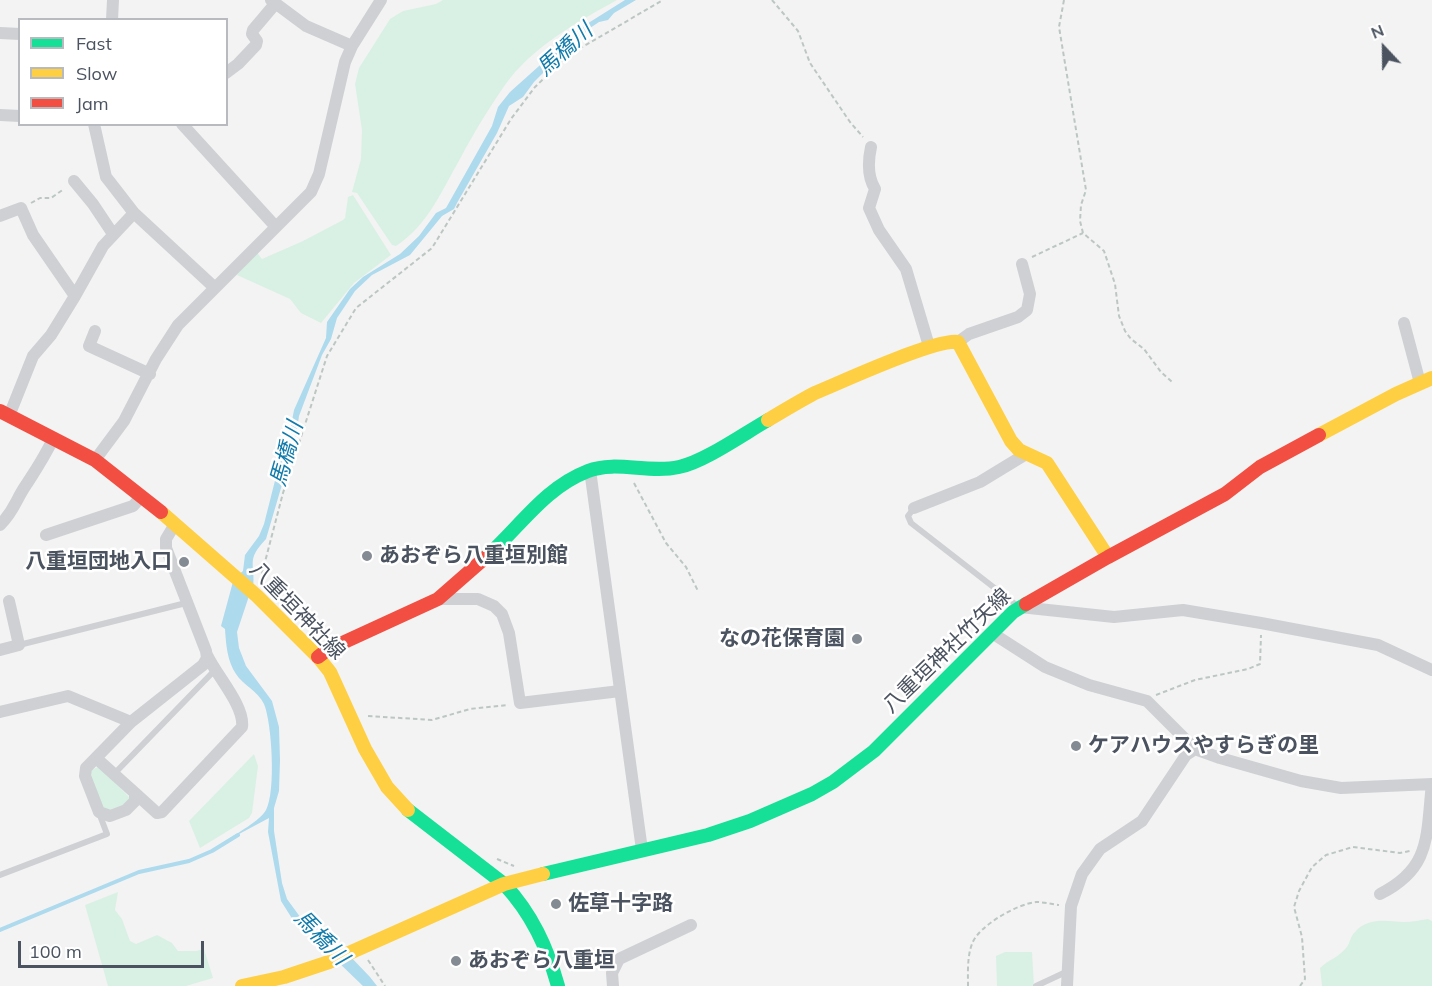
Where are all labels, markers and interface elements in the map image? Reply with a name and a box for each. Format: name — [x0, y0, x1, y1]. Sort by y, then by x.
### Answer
legend — [18, 18, 228, 126]
water label: 馬橋川 — [532, 18, 598, 82]
north arrow — [1354, 18, 1414, 78]
text: N — [1368, 20, 1387, 43]
text: Fast — [76, 32, 112, 55]
text: Slow — [76, 62, 117, 85]
text: Jam — [76, 92, 109, 115]
water label: 馬橋川 — [265, 419, 309, 489]
place label: あおぞら八重垣別館 — [379, 543, 568, 569]
place label: 八重垣団地入口 — [25, 549, 172, 575]
marker: あおぞら八重垣別館 — [360, 549, 374, 563]
marker: 八重垣団地入口 — [177, 555, 191, 569]
street label: 八重垣神社線 — [244, 557, 350, 665]
street label: 八重垣神社竹矢線 — [878, 584, 1016, 718]
place label: なの花保育園 — [719, 626, 845, 652]
marker: なの花保育園 — [850, 632, 864, 646]
place label: ケアハウスやすらぎの里 — [1088, 733, 1319, 759]
marker: ケアハウスやすらぎの里 — [1069, 739, 1083, 753]
place label: 佐草十字路 — [568, 891, 673, 917]
marker: 佐草十字路 — [549, 897, 563, 911]
water label: 馬橋川 — [289, 905, 353, 971]
scale bar — [21, 929, 207, 967]
text: 100 m — [29, 940, 82, 963]
place label: あおぞら八重垣 — [468, 948, 615, 974]
marker: あおぞら八重垣 — [449, 954, 463, 968]

